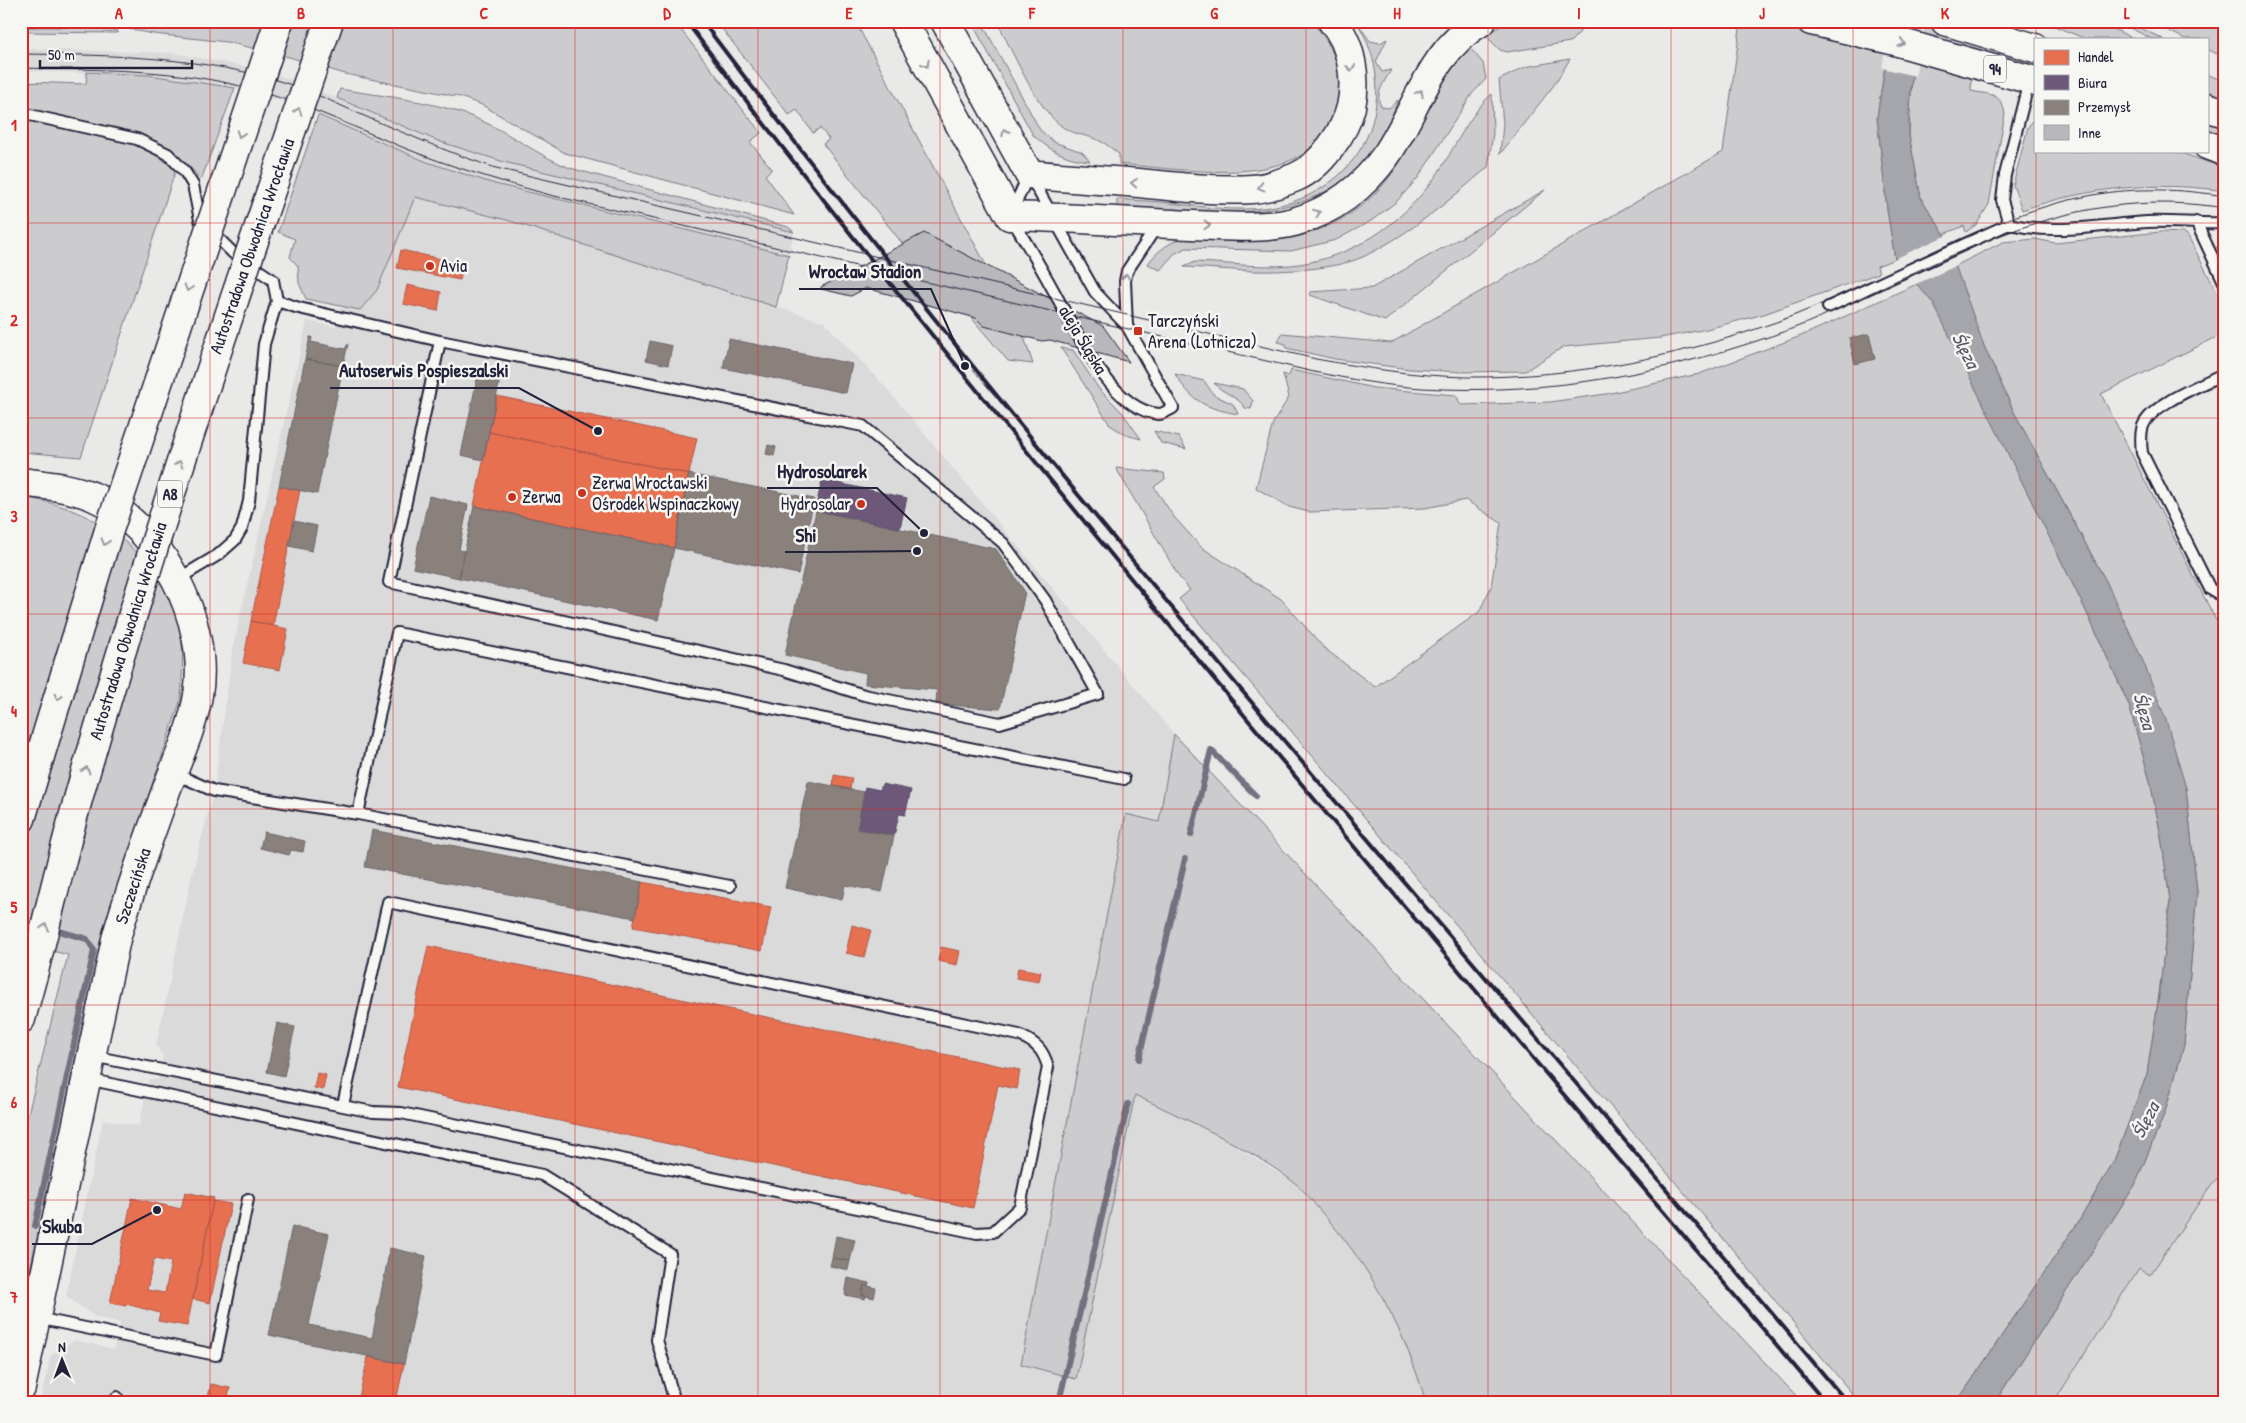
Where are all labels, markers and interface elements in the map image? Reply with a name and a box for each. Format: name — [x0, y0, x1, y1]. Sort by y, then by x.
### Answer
text: A — [115, 2, 123, 24]
text: B — [297, 2, 305, 24]
text: C — [480, 2, 489, 24]
text: D — [663, 2, 671, 24]
text: E — [845, 2, 853, 24]
text: F — [1028, 2, 1036, 24]
text: G — [1210, 2, 1218, 24]
text: H — [1393, 2, 1401, 24]
text: I — [1577, 2, 1581, 24]
text: J — [1759, 2, 1765, 24]
text: K — [1941, 2, 1950, 24]
text: L — [2124, 2, 2130, 24]
one-way arrow — [1897, 37, 1905, 47]
scale bar — [40, 38, 192, 70]
legend — [2034, 38, 2208, 152]
text: 50 m — [48, 44, 75, 65]
text: Handel — [2078, 46, 2114, 67]
road number: 94 — [1984, 56, 2006, 82]
one-way arrow — [920, 59, 930, 68]
one-way arrow — [1346, 64, 1357, 72]
text: Biura — [2078, 72, 2107, 93]
one-way arrow — [1414, 89, 1424, 98]
text: Przemysł — [2078, 96, 2131, 117]
one-way arrow — [292, 107, 302, 116]
text: 1 — [11, 114, 17, 136]
text: Inne — [2078, 122, 2101, 143]
one-way arrow — [1001, 128, 1011, 137]
one-way arrow — [236, 129, 246, 137]
street label: Autostradowa Obwodnica Wrocławia — [203, 135, 300, 357]
one-way arrow — [1130, 178, 1138, 189]
one-way arrow — [1257, 181, 1266, 192]
one-way arrow — [1312, 209, 1321, 219]
one-way arrow — [1204, 220, 1212, 231]
place label: Avia — [440, 253, 467, 278]
callout: Wrocław Stadion — [799, 255, 931, 289]
text: Wrocław Stadion — [809, 258, 922, 284]
marker: Avia — [424, 260, 436, 272]
one-way arrow — [1121, 273, 1131, 282]
one-way arrow — [184, 283, 194, 291]
street label: aleja Śląska — [1053, 301, 1114, 379]
place label: Tarczyński Arena (Lotnicza) — [1148, 308, 1257, 354]
text: 2 — [10, 309, 18, 331]
marker: Tarczyński Arena (Lotnicza) — [1132, 325, 1144, 337]
water label: Ślęza — [1946, 328, 1987, 375]
callout: Autoserwis Pospieszalski — [330, 354, 519, 388]
text: Autoserwis Pospieszalski — [339, 357, 509, 384]
callout: Hydrosolarek — [767, 454, 877, 488]
text: Hydrosolarek — [777, 458, 867, 485]
one-way arrow — [174, 461, 184, 469]
place label: Zerwa Wrocławski Ośrodek Wspinaczkowy — [592, 470, 740, 516]
road number: A8 — [158, 480, 182, 508]
place label: Zerwa — [522, 484, 561, 509]
marker: Zerwa Wrocławski Ośrodek Wspinaczkowy — [576, 487, 588, 499]
marker: Zerwa — [506, 491, 518, 503]
place label: Hydrosolar — [781, 491, 851, 516]
marker: Hydrosolar — [855, 498, 867, 510]
text: 3 — [10, 505, 18, 527]
callout: Shi — [785, 518, 826, 552]
street label: Autostradowa Obwodnica Wrocławia — [82, 519, 173, 743]
text: Shi — [796, 522, 816, 548]
one-way arrow — [100, 537, 110, 545]
water label: Ślęza — [2127, 690, 2163, 735]
one-way arrow — [54, 693, 64, 701]
text: 4 — [11, 700, 17, 722]
one-way arrow — [81, 767, 91, 775]
street label: Szczecińska — [109, 845, 157, 927]
text: 5 — [11, 896, 18, 918]
one-way arrow — [39, 923, 50, 932]
text: 6 — [11, 1091, 18, 1113]
water label: Ślęza — [2125, 1095, 2166, 1142]
callout: Skuba — [32, 1210, 92, 1244]
text: Skuba — [42, 1213, 82, 1239]
text: 7 — [9, 1286, 18, 1308]
north arrow — [38, 1336, 88, 1386]
text: N — [58, 1337, 66, 1356]

